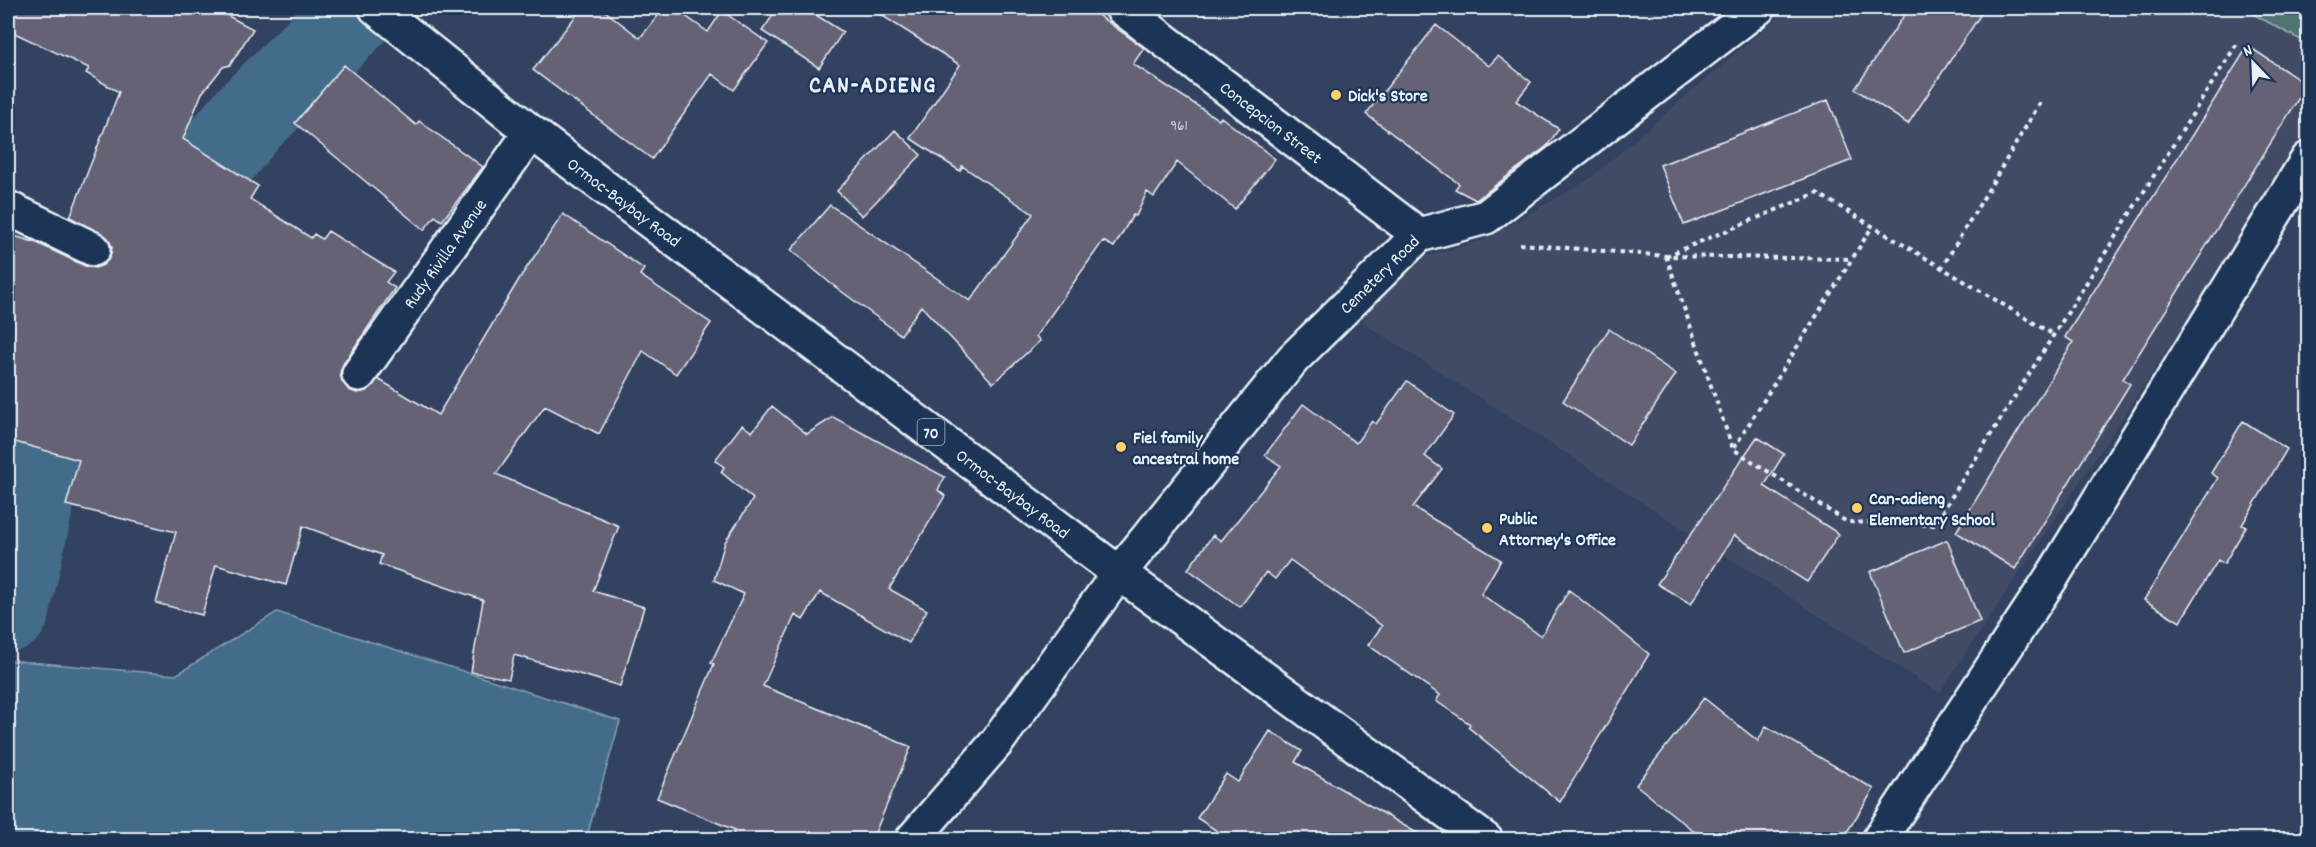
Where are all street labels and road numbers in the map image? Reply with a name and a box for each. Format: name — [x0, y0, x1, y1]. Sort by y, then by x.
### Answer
street label: Concepcion Street — [1213, 77, 1327, 172]
street label: Ormoc-Baybay Road — [561, 153, 685, 255]
street label: Rudy Rivilla Avenue — [399, 195, 495, 315]
street label: Cemetery Road — [1335, 231, 1427, 321]
road number: 70 — [918, 419, 944, 445]
street label: Ormoc-Baybay Road — [949, 445, 1074, 546]

